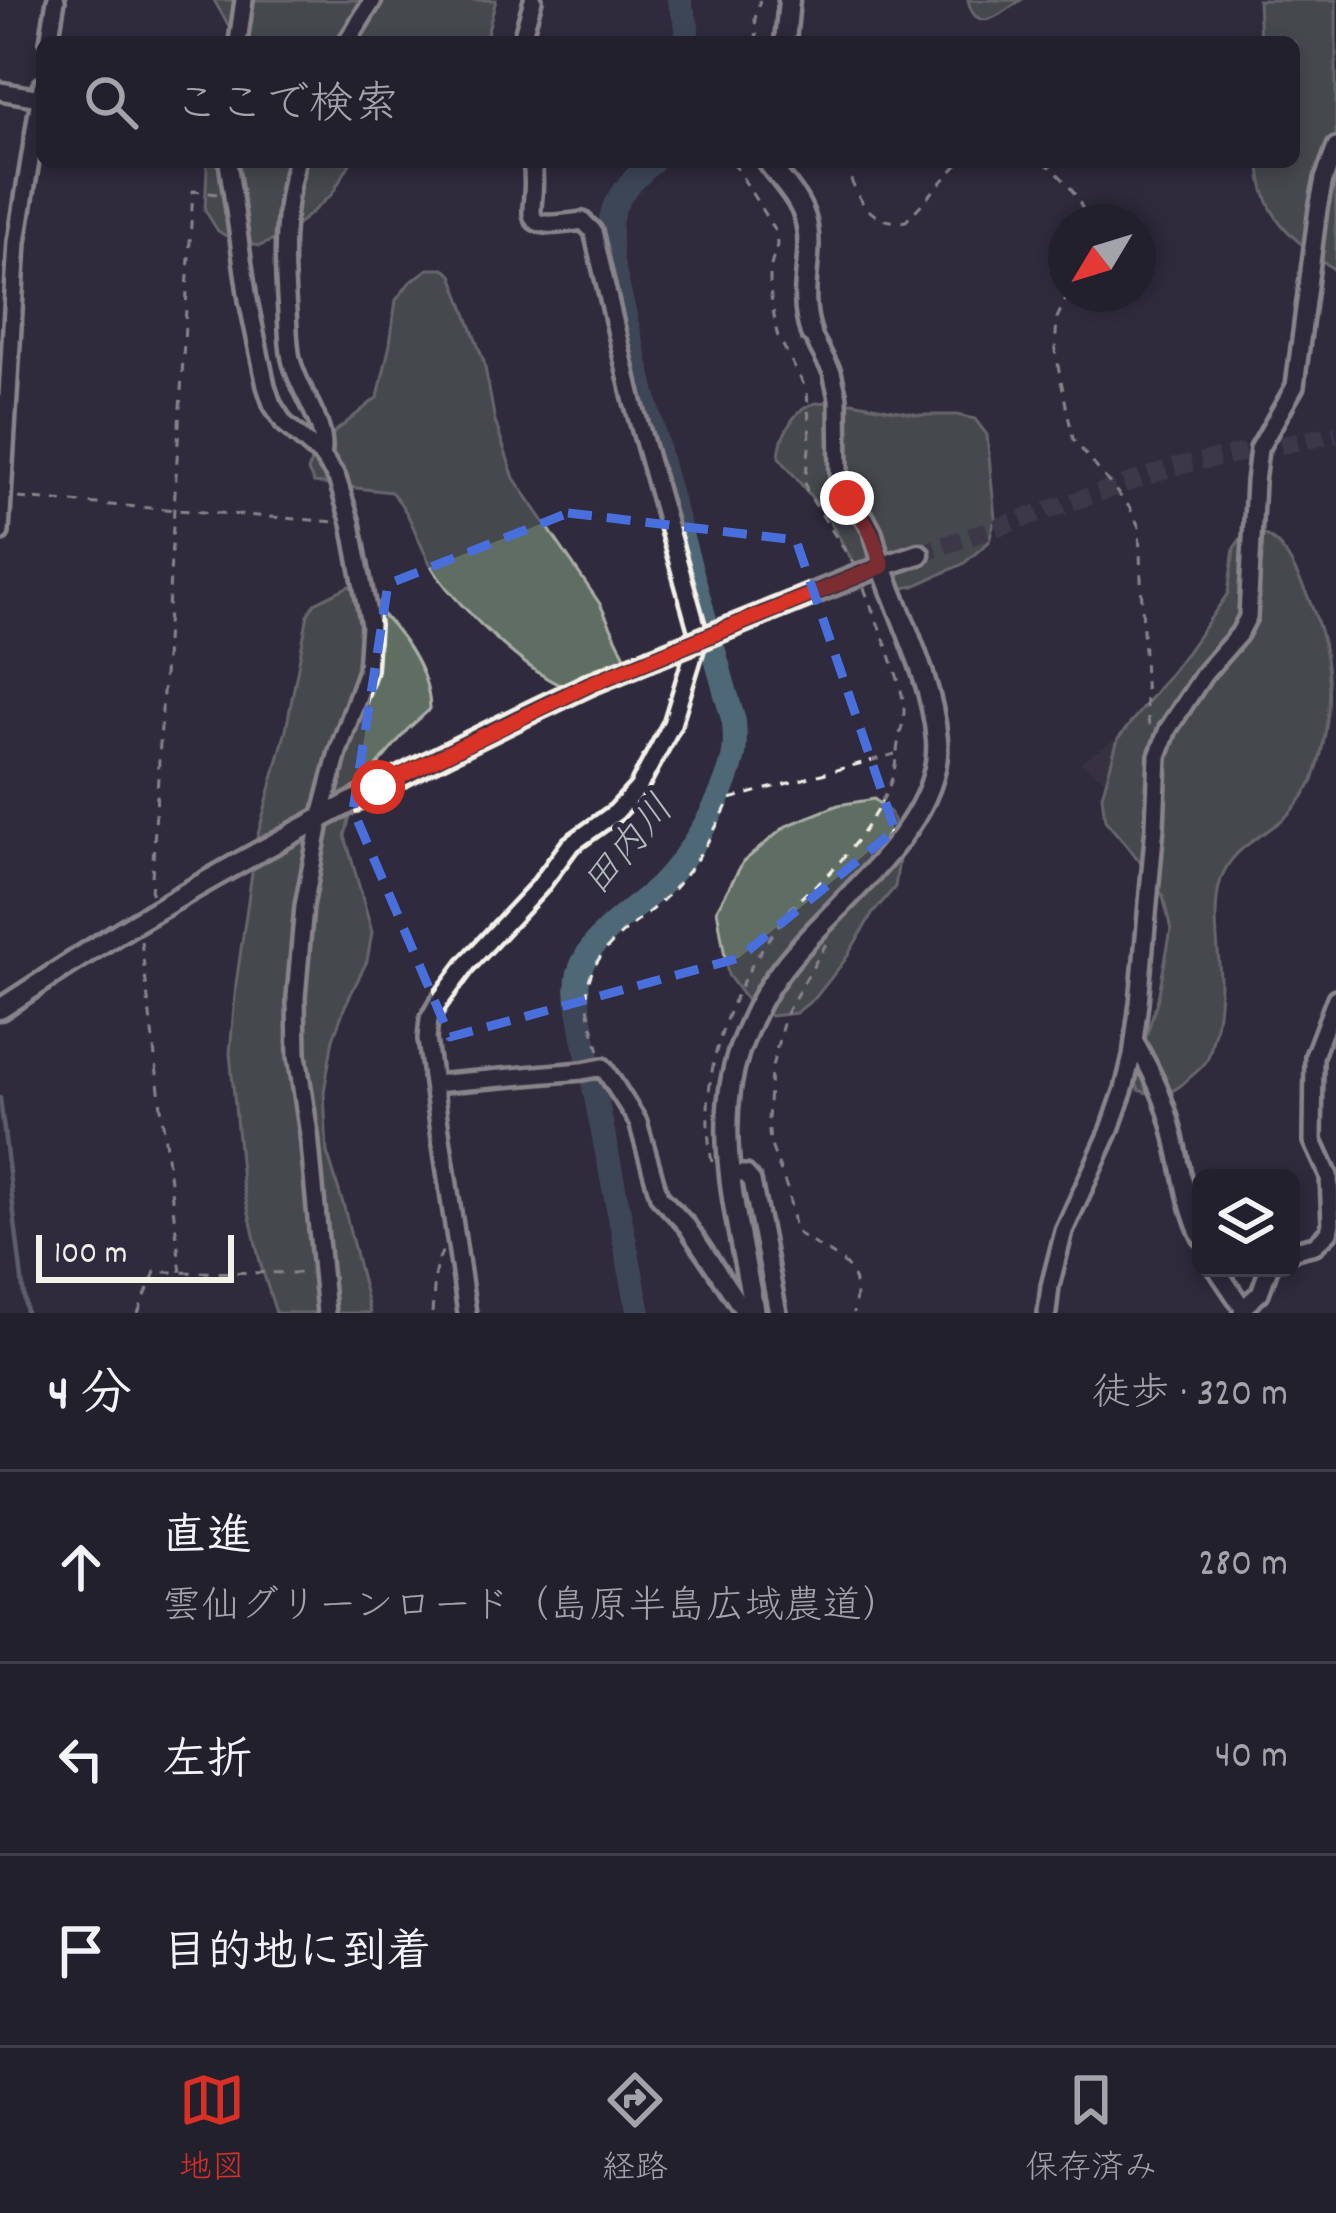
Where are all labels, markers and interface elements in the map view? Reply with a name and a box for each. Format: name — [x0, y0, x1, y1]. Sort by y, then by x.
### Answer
search box — [36, 36, 1300, 168]
icon: search — [78, 69, 144, 135]
text: ここで検索 — [174, 76, 399, 140]
north arrow — [1048, 204, 1156, 312]
route end — [820, 471, 874, 525]
route start — [351, 760, 405, 814]
water label: 田内川 — [572, 786, 690, 910]
map controls — [1192, 1169, 1300, 1277]
button: layers — [1192, 1169, 1300, 1277]
scale bar — [36, 1229, 234, 1282]
text: 100 m — [54, 1232, 127, 1279]
text: 4 分 — [48, 1362, 132, 1434]
text: 徒歩 · 320 m — [1092, 1369, 1288, 1424]
text: 直進 — [162, 1508, 252, 1572]
icon: ahead — [48, 1534, 114, 1600]
text: 280 m — [1198, 1539, 1288, 1594]
text: 雲仙グリーンロード（島原半島広域農道） — [162, 1582, 901, 1637]
icon: left — [48, 1726, 114, 1792]
text: 40 m — [1215, 1731, 1288, 1786]
text: 左折 — [162, 1732, 252, 1796]
icon: arrive — [48, 1918, 114, 1984]
text: 目的地に到着 — [162, 1924, 432, 1988]
tab: 地図 — [179, 2067, 245, 2194]
tab: 経路 — [602, 2067, 668, 2194]
tab: 保存済み — [1025, 2067, 1157, 2194]

